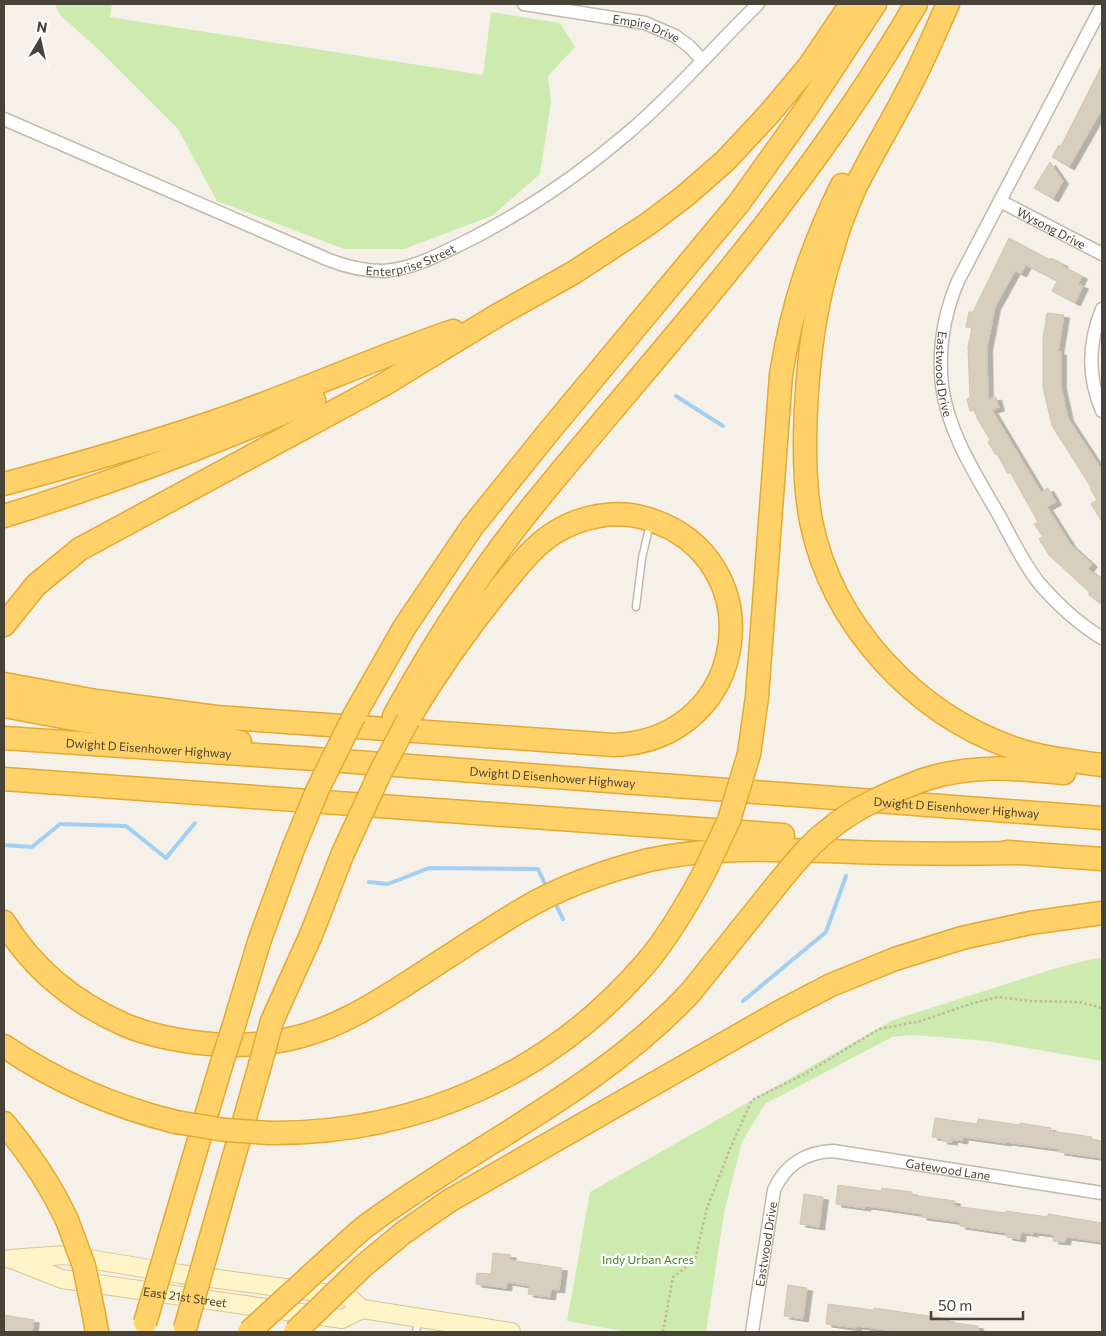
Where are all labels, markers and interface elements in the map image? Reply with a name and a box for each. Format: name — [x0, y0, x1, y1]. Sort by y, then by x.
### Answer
street label: Empire Drive — [612, 11, 683, 45]
north arrow — [15, 15, 65, 65]
text: N — [36, 17, 49, 36]
street label: Wysong Drive — [1015, 204, 1088, 251]
street label: Enterprise Street — [365, 241, 458, 278]
street label: Eastwood Drive — [934, 330, 956, 418]
street label: Dwight D Eisenhower Highway — [65, 735, 232, 760]
street label: Dwight D Eisenhower Highway — [469, 764, 636, 790]
street label: Dwight D Eisenhower Highway — [873, 794, 1040, 820]
street label: Gatewood Lane — [905, 1155, 991, 1182]
street label: Eastwood Drive — [752, 1201, 779, 1288]
park label: Indy Urban Acres — [602, 1252, 694, 1266]
street label: East 21st Street — [142, 1284, 228, 1310]
scale bar — [931, 1288, 1024, 1320]
text: 50 m — [938, 1296, 972, 1314]

